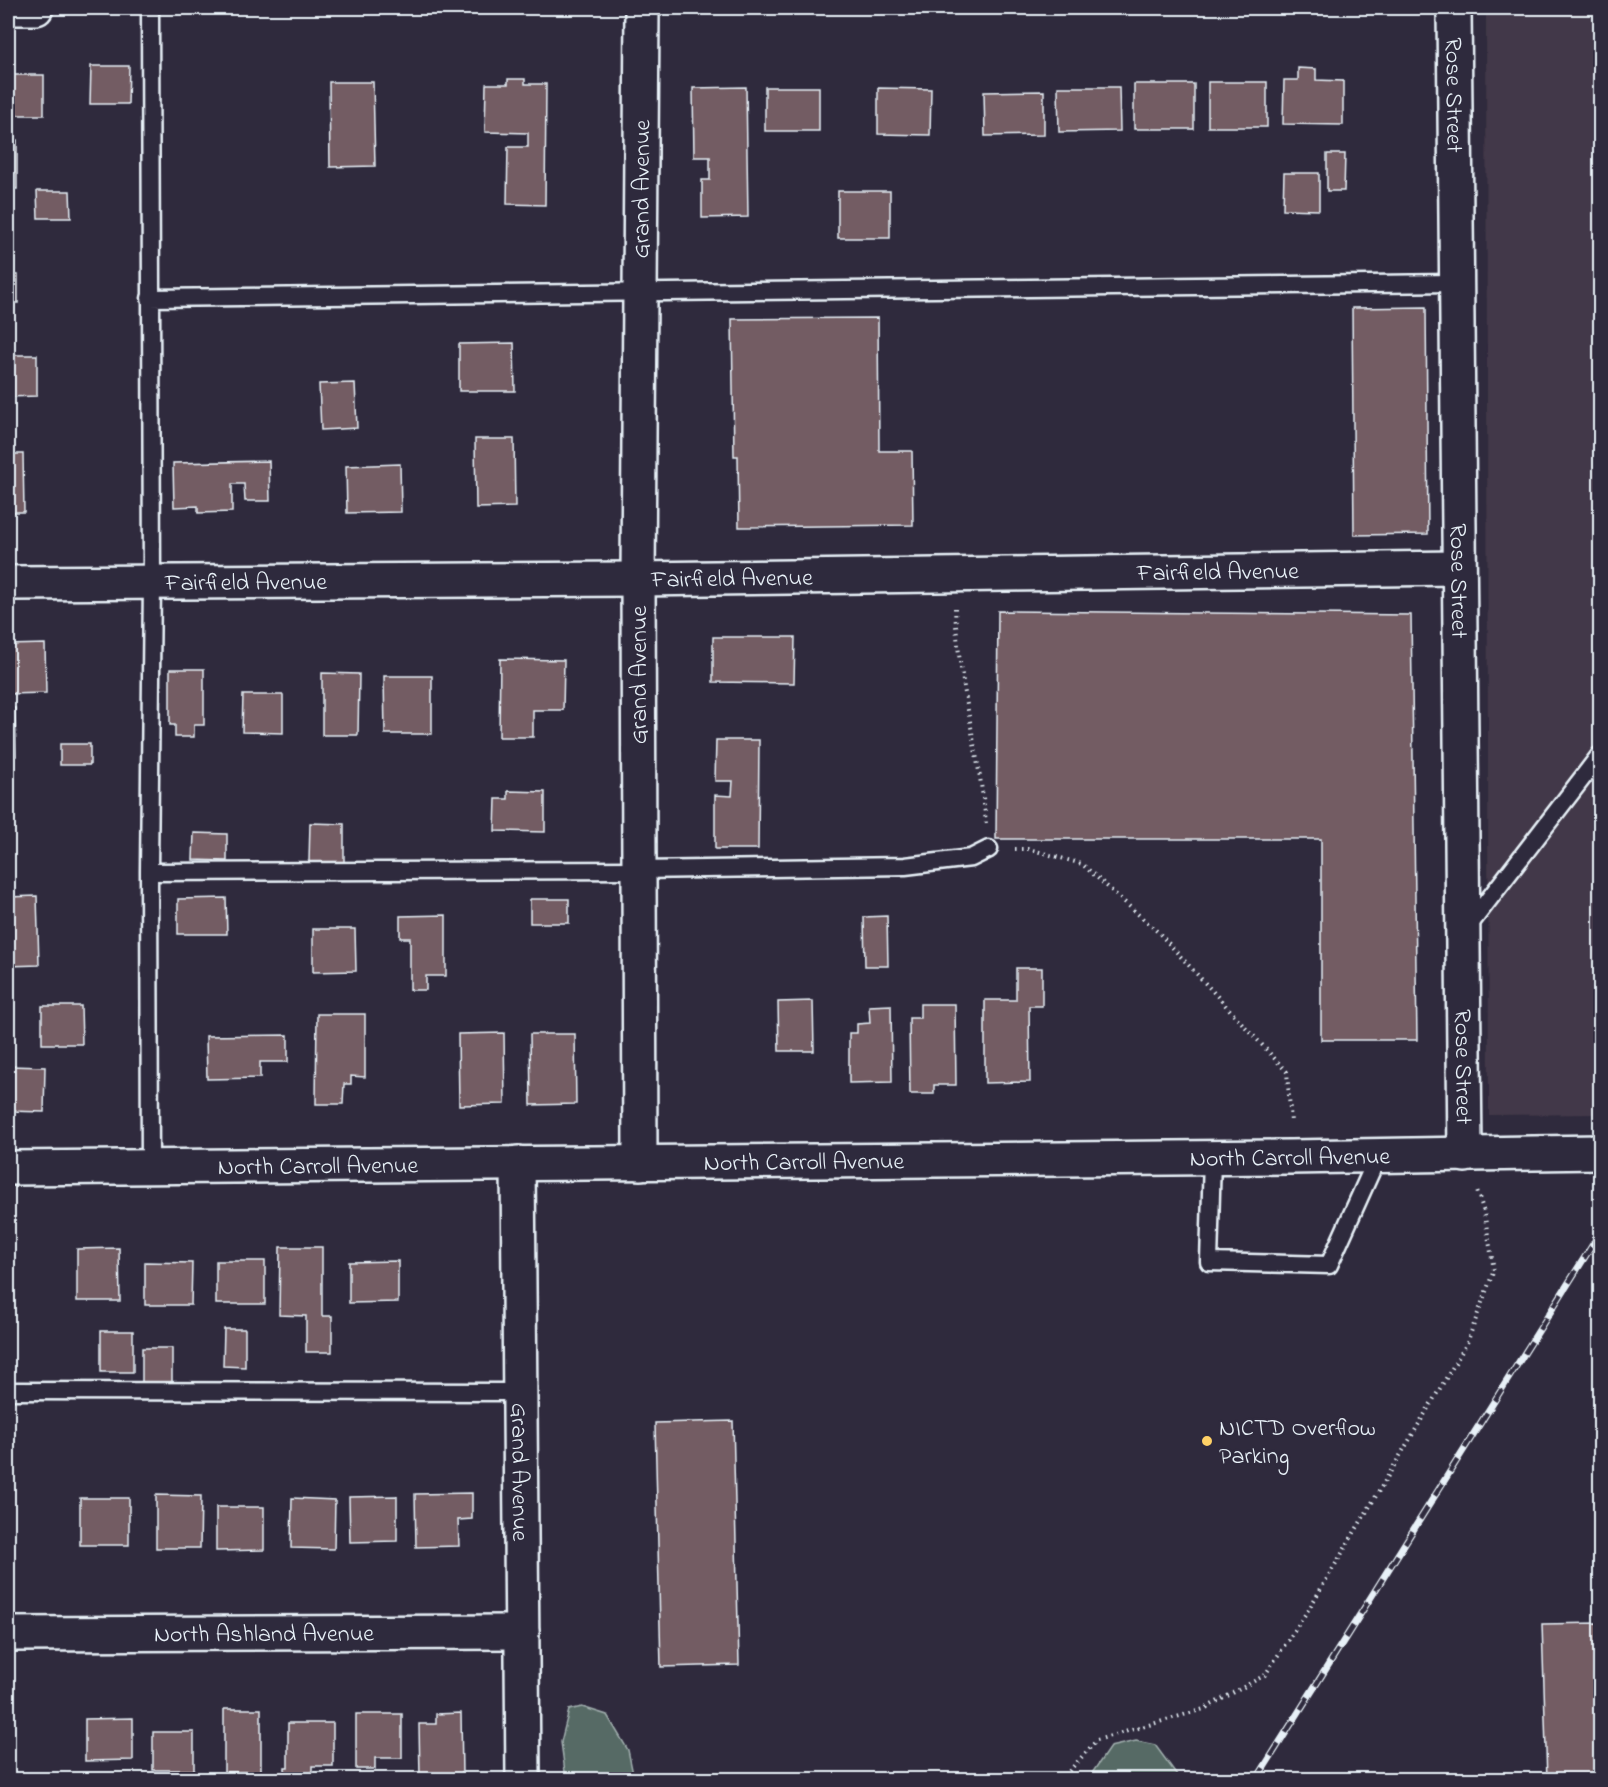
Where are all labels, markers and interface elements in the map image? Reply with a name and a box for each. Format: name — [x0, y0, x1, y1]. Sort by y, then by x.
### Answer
street label: Rose Street — [1434, 37, 1470, 153]
street label: Grand Avenue — [625, 119, 661, 258]
street label: Rose Street — [1439, 523, 1475, 639]
street label: Fairfield Avenue — [1136, 555, 1299, 592]
street label: Fairfield Avenue — [650, 562, 813, 599]
street label: Fairfield Avenue — [164, 566, 327, 602]
street label: Grand Avenue — [623, 605, 658, 744]
street label: Rose Street — [1444, 1009, 1480, 1125]
street label: North Carroll Avenue — [1190, 1140, 1391, 1178]
street label: North Carroll Avenue — [704, 1145, 905, 1182]
street label: North Carroll Avenue — [218, 1149, 419, 1186]
street label: Grand Avenue — [500, 1403, 536, 1542]
place label: NICTD Overflow Parking — [1219, 1412, 1376, 1475]
marker: NICTD Overflow Parking — [1200, 1434, 1214, 1448]
street label: North Ashland Avenue — [154, 1618, 374, 1653]

